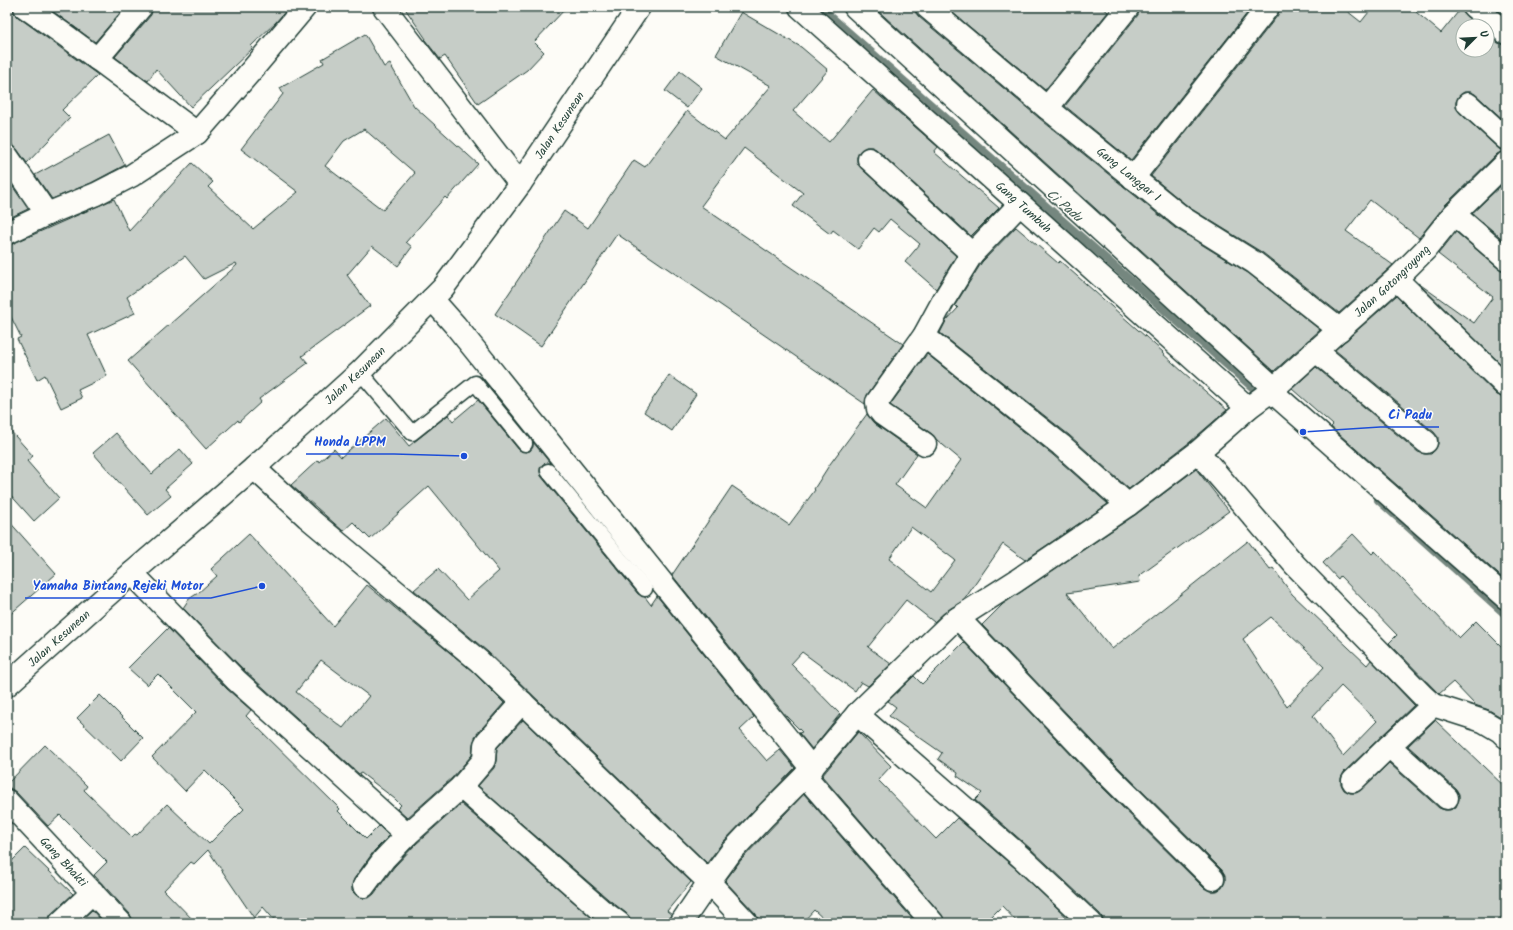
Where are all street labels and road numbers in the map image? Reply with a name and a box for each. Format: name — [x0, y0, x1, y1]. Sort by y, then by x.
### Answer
street label: Jalan Kesunean — [530, 88, 589, 163]
street label: Gang Langgar 1 — [1092, 142, 1165, 206]
street label: Gang Tumbuh — [991, 177, 1056, 238]
street label: Jalan Gotongroyong — [1350, 241, 1435, 322]
street label: Jalan Kesunean — [320, 342, 390, 409]
street label: Jalan Kesunean — [24, 605, 95, 672]
street label: Gang Bhakti — [35, 832, 93, 892]

